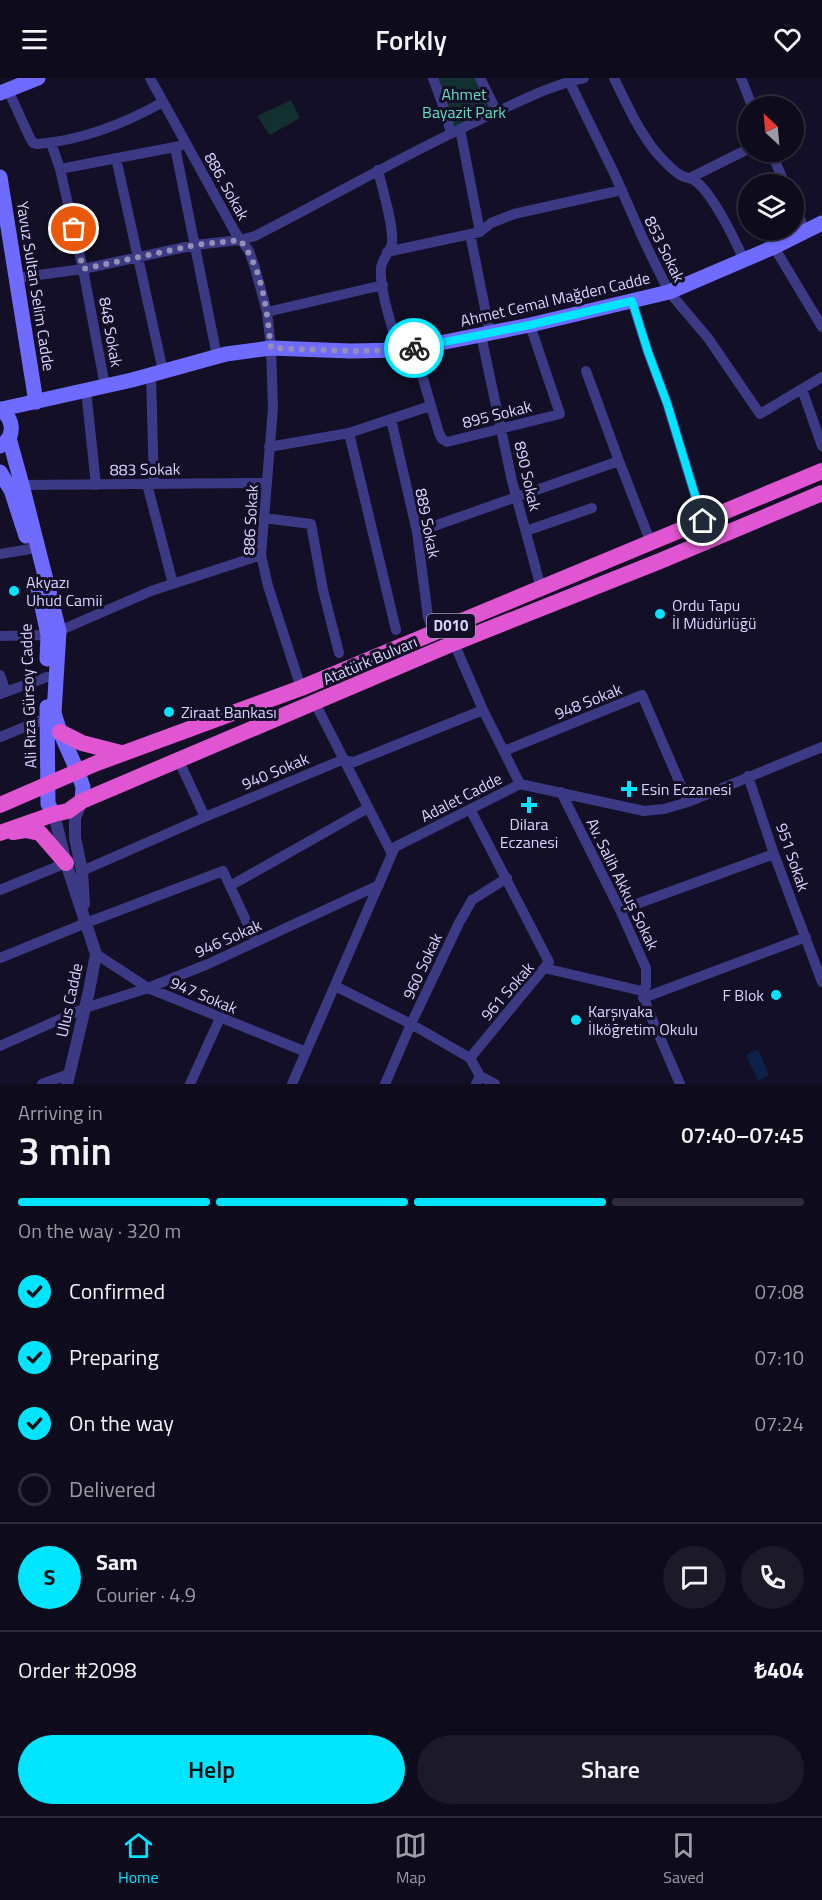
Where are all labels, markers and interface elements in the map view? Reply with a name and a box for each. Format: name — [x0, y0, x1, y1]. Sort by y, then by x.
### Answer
text: Forkly — [375, 19, 447, 60]
icon: menu — [18, 23, 51, 56]
icon: heart — [771, 23, 804, 56]
park label: Ahmet Bayazit Park — [422, 82, 506, 124]
north arrow — [738, 96, 804, 162]
map controls — [738, 96, 804, 240]
street label: 886. Sokak — [198, 148, 256, 225]
button: layers — [738, 174, 804, 240]
street label: Yavuz Sultan Selim Cadde — [11, 199, 61, 373]
pin — [48, 203, 99, 254]
icon: bag — [57, 212, 90, 245]
street label: 853 Sokak — [639, 212, 691, 286]
street label: Ahmet Cemal Mağden Cadde — [458, 265, 652, 333]
street label: 848 Sokak — [93, 295, 129, 369]
courier — [384, 318, 444, 378]
icon: bike — [398, 332, 431, 365]
street label: 895 Sokak — [460, 394, 535, 434]
street label: 890 Sokak — [508, 439, 548, 514]
street label: 883 Sokak — [109, 456, 181, 482]
street label: 886 Sokak — [236, 484, 264, 556]
street label: 889 Sokak — [409, 486, 447, 560]
pin — [677, 495, 728, 546]
icon: home — [686, 504, 719, 537]
place label: Akyazı Uhud Camii — [26, 570, 102, 612]
marker: Akyazı Uhud Camii — [7, 584, 21, 598]
place label: Ordu Tapu İl Müdürlüğü — [672, 593, 757, 635]
marker: Ordu Tapu İl Müdürlüğü — [653, 607, 667, 621]
road number: D010 — [427, 614, 475, 638]
street label: Ali Rıza Gürsoy Cadde — [13, 623, 43, 769]
street label: Atatürk Bulvarı — [319, 629, 421, 691]
street label: 948 Sokak — [551, 676, 626, 725]
place label: Ziraat Bankası — [181, 700, 277, 724]
marker: Ziraat Bankası — [162, 705, 176, 719]
street label: 940 Sokak — [238, 746, 313, 796]
street label: Adalet Cadde — [416, 766, 506, 828]
place label: Esin Eczanesi — [641, 777, 732, 801]
marker: Esin Eczanesi — [622, 782, 636, 796]
marker: Dilara Eczanesi — [522, 798, 536, 812]
place label: Dilara Eczanesi — [500, 812, 558, 854]
street label: Av. Salih Akkuş Sokak — [581, 814, 666, 954]
street label: 951 Sokak — [770, 820, 816, 895]
street label: 946 Sokak — [191, 913, 266, 963]
street label: 960 Sokak — [396, 929, 448, 1003]
street label: 961 Sokak — [475, 956, 540, 1026]
street label: Ulus Cadde — [49, 961, 89, 1039]
street label: 947 Sokak — [167, 970, 242, 1020]
place label: F Blok — [722, 983, 764, 1007]
marker: F Blok — [769, 988, 783, 1002]
place label: Karşıyaka İlköğretim Okulu — [588, 999, 698, 1041]
marker: Karşıyaka İlköğretim Okulu — [569, 1013, 583, 1027]
text: Arriving in — [18, 1097, 103, 1128]
text: 07:40–07:45 — [681, 1118, 804, 1152]
text: 3 min — [18, 1121, 112, 1180]
text: On the way · 320 m — [18, 1215, 181, 1246]
text: Confirmed — [69, 1274, 165, 1308]
icon: check — [18, 1275, 51, 1308]
text: 07:08 — [755, 1276, 804, 1307]
text: Preparing — [69, 1340, 159, 1374]
icon: check — [18, 1341, 51, 1374]
text: 07:10 — [755, 1342, 804, 1373]
text: On the way — [69, 1406, 174, 1440]
icon: check — [18, 1407, 51, 1440]
text: 07:24 — [755, 1408, 804, 1439]
text: Delivered — [69, 1472, 156, 1506]
text: Sam — [96, 1545, 138, 1579]
button: chat — [663, 1546, 726, 1609]
button: phone — [741, 1546, 804, 1609]
text: S — [44, 1560, 55, 1594]
text: Courier · 4.9 — [96, 1579, 196, 1610]
text: Order #2098 — [18, 1653, 137, 1687]
text: ₺404 — [754, 1653, 804, 1687]
button: Help — [18, 1735, 405, 1804]
button: Share — [417, 1735, 804, 1804]
tab: Home — [118, 1829, 159, 1889]
tab: Map — [394, 1829, 427, 1889]
tab: Saved — [663, 1829, 704, 1889]

